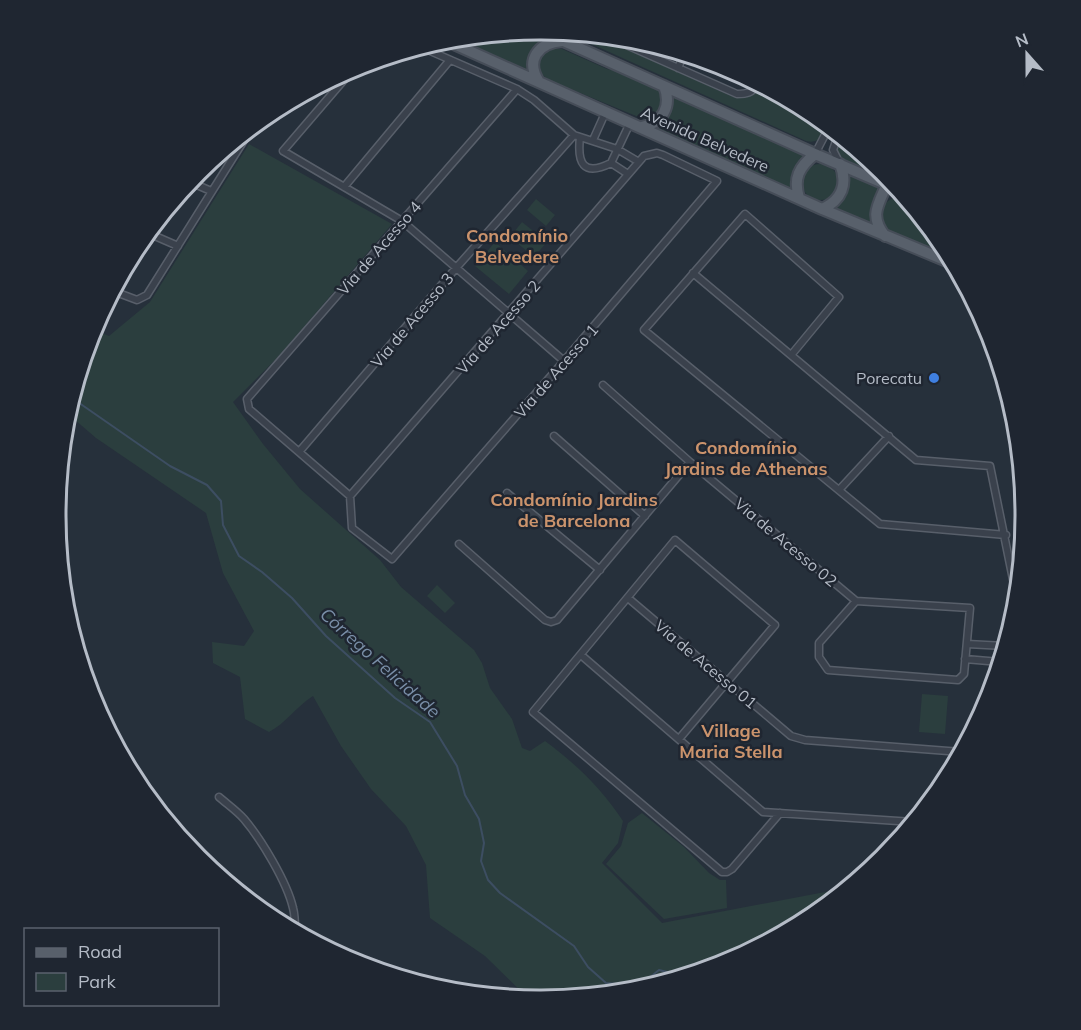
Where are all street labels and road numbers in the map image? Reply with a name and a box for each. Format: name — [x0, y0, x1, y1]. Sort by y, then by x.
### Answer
street label: Avenida Belvedere — [638, 102, 772, 176]
street label: Via de Acesso 4 — [333, 197, 426, 299]
street label: Via de Acesso 3 — [366, 268, 458, 372]
street label: Via de Acesso 2 — [452, 276, 544, 378]
street label: Via de Acesso 1 — [510, 320, 602, 422]
street label: Via de Acesso 02 — [731, 493, 841, 591]
street label: Via de Acesso 01 — [651, 615, 761, 713]

